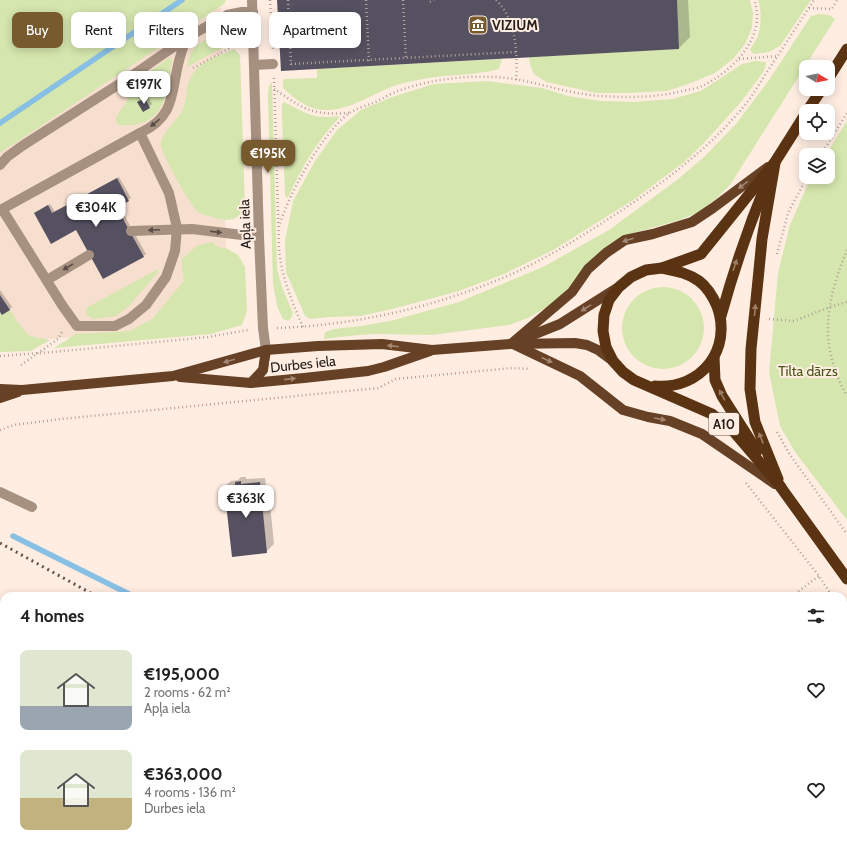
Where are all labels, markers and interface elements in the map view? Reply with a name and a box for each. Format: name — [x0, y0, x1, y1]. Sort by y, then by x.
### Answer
chip: Buy — [12, 12, 63, 48]
chip: Rent — [71, 12, 126, 48]
chip: Filters — [134, 12, 198, 48]
chip: New — [206, 12, 261, 48]
chip: Apartment — [269, 12, 361, 48]
museum icon: VIZIUM — [467, 14, 489, 36]
place label: VIZIUM — [492, 16, 538, 34]
north arrow — [799, 60, 835, 96]
map controls — [799, 60, 835, 184]
pin: €197K — [116, 71, 172, 105]
text: €197K — [126, 76, 162, 92]
button: locate — [799, 104, 835, 140]
one-way arrow — [150, 119, 160, 128]
pin: €195K — [240, 140, 296, 174]
text: €195K — [250, 145, 286, 161]
button: layers — [799, 148, 835, 184]
one-way arrow — [738, 181, 749, 189]
pin: €304K — [68, 194, 124, 228]
text: €304K — [76, 199, 116, 215]
street label: Apļa iela — [235, 199, 255, 249]
one-way arrow — [148, 226, 160, 233]
one-way arrow — [210, 229, 222, 235]
one-way arrow — [622, 238, 634, 244]
one-way arrow — [732, 259, 738, 271]
one-way arrow — [62, 264, 74, 271]
one-way arrow — [581, 304, 591, 312]
one-way arrow — [752, 304, 758, 316]
one-way arrow — [387, 342, 399, 349]
street label: Durbes iela — [269, 352, 337, 376]
one-way arrow — [541, 357, 552, 363]
one-way arrow — [222, 358, 235, 364]
park label: Tilta dārzs — [778, 362, 838, 380]
one-way arrow — [284, 376, 296, 383]
one-way arrow — [719, 390, 725, 401]
road number: A10 — [709, 413, 739, 435]
one-way arrow — [654, 417, 666, 423]
one-way arrow — [758, 431, 764, 443]
pin: €363K — [218, 485, 274, 519]
text: €363K — [227, 490, 265, 506]
icon: filters — [805, 605, 827, 627]
text: 4 homes — [20, 606, 84, 626]
text: €195,000 — [144, 664, 220, 684]
icon: home — [52, 666, 100, 714]
icon: heart — [805, 679, 827, 701]
text: 2 rooms · 62 m² — [144, 684, 231, 700]
text: Apļa iela — [144, 700, 190, 716]
text: €363,000 — [144, 764, 223, 784]
icon: home — [52, 766, 100, 814]
icon: heart — [805, 779, 827, 801]
text: 4 rooms · 136 m² — [144, 784, 236, 800]
text: Durbes iela — [144, 800, 205, 816]

